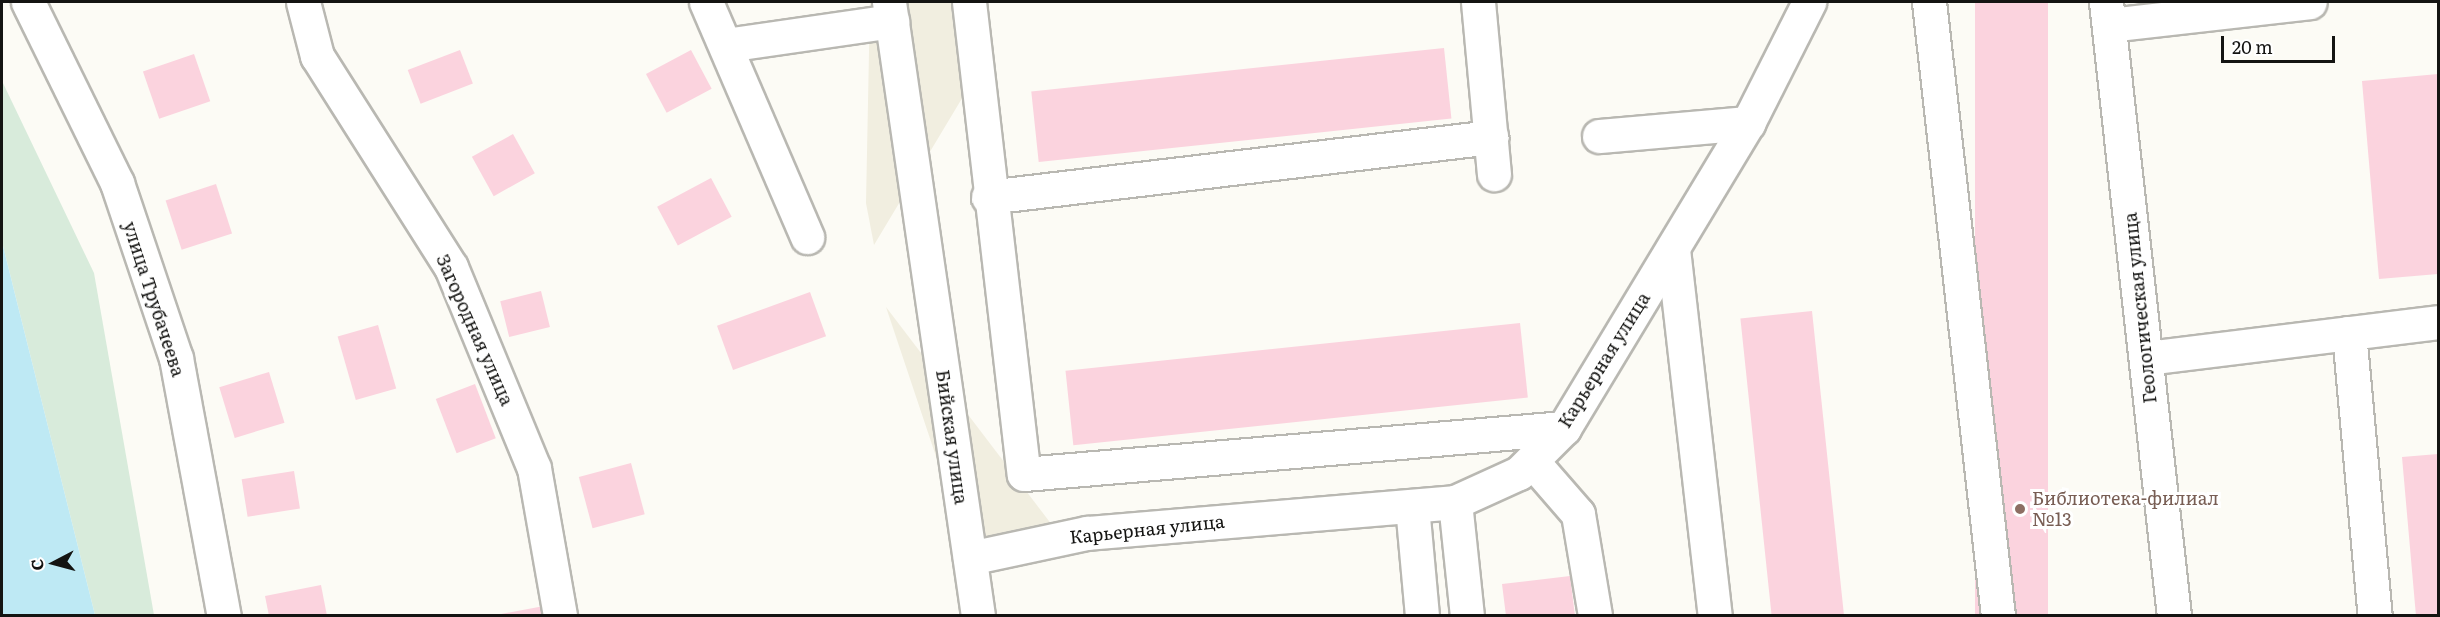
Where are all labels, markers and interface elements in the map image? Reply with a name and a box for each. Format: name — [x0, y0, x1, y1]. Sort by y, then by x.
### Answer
scale bar — [2224, 24, 2338, 62]
text: 20 m — [2232, 33, 2273, 60]
street label: Геологическая улица — [2119, 211, 2161, 405]
street label: улица Трубачеева — [119, 219, 189, 379]
street label: Загородная улица — [432, 251, 518, 409]
street label: Карьерная улица — [1554, 288, 1654, 432]
street label: Бийская улица — [932, 368, 972, 506]
place label: Библиотека-филиал №13 — [2032, 488, 2219, 530]
marker: Библиотека-филиал №13 — [2013, 502, 2027, 516]
street label: Карьерная улица — [1068, 510, 1226, 548]
north arrow — [24, 533, 84, 593]
text: С — [24, 558, 49, 572]

